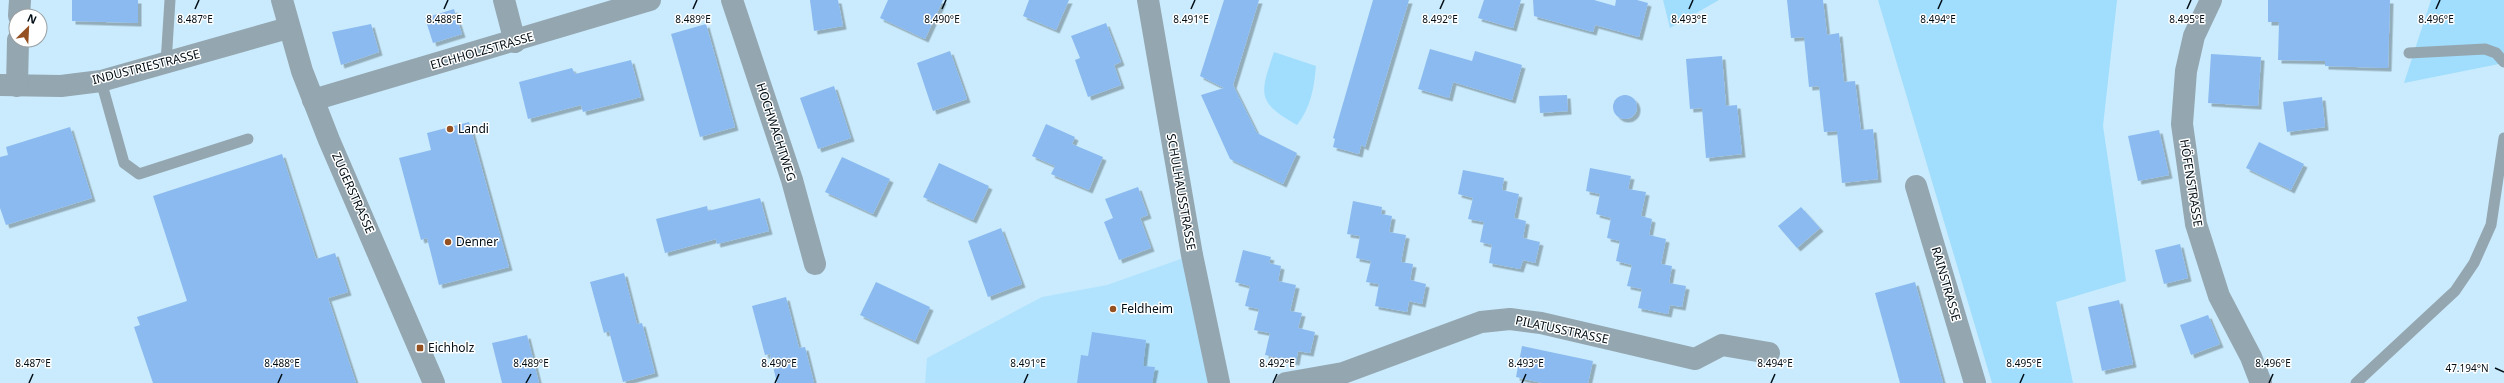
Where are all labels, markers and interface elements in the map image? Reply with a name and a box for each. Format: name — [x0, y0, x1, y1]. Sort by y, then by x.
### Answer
north arrow — [8, 8, 48, 48]
text: N — [25, 10, 39, 27]
text: 8.487°E — [177, 12, 213, 26]
text: 8.488°E — [426, 12, 462, 26]
text: 8.489°E — [675, 12, 711, 26]
text: 8.490°E — [924, 12, 960, 26]
text: 8.491°E — [1173, 12, 1209, 26]
text: 8.492°E — [1422, 12, 1458, 26]
text: 8.493°E — [1671, 12, 1707, 26]
text: 8.494°E — [1920, 12, 1956, 26]
text: 8.495°E — [2169, 12, 2205, 26]
text: 8.496°E — [2418, 12, 2454, 26]
street label: EICHHOLZSTRASSE — [428, 28, 536, 73]
street label: INDUSTRIESTRASSE — [90, 45, 202, 88]
street label: HOCHWACHTWEG — [753, 80, 800, 183]
place label: Landi — [458, 120, 489, 137]
marker: Landi — [445, 124, 455, 134]
street label: SCHULHAUSSTRASSE — [1163, 132, 1200, 252]
street label: HÖFENSTRASSE — [2176, 138, 2207, 228]
street label: ZUGERSTRASSE — [328, 150, 379, 236]
place label: Denner — [456, 233, 498, 250]
marker: Denner — [443, 237, 453, 247]
street label: RAINSTRASSE — [1928, 245, 1965, 323]
place label: Feldheim — [1121, 300, 1173, 317]
marker: Feldheim — [1108, 304, 1118, 314]
street label: PILATUSSTRASSE — [1514, 311, 1610, 348]
place label: Eichholz — [428, 339, 475, 356]
marker: Eichholz — [415, 343, 425, 353]
text: 8.487°E — [15, 356, 51, 370]
text: 8.488°E — [264, 356, 300, 370]
text: 8.489°E — [513, 356, 549, 370]
text: 8.490°E — [761, 356, 797, 370]
text: 8.491°E — [1010, 356, 1046, 370]
text: 8.492°E — [1259, 356, 1295, 370]
text: 8.493°E — [1508, 356, 1544, 370]
text: 8.494°E — [1757, 356, 1793, 370]
text: 8.495°E — [2006, 356, 2042, 370]
text: 8.496°E — [2255, 356, 2291, 370]
text: 47.194°N — [2445, 361, 2489, 375]

